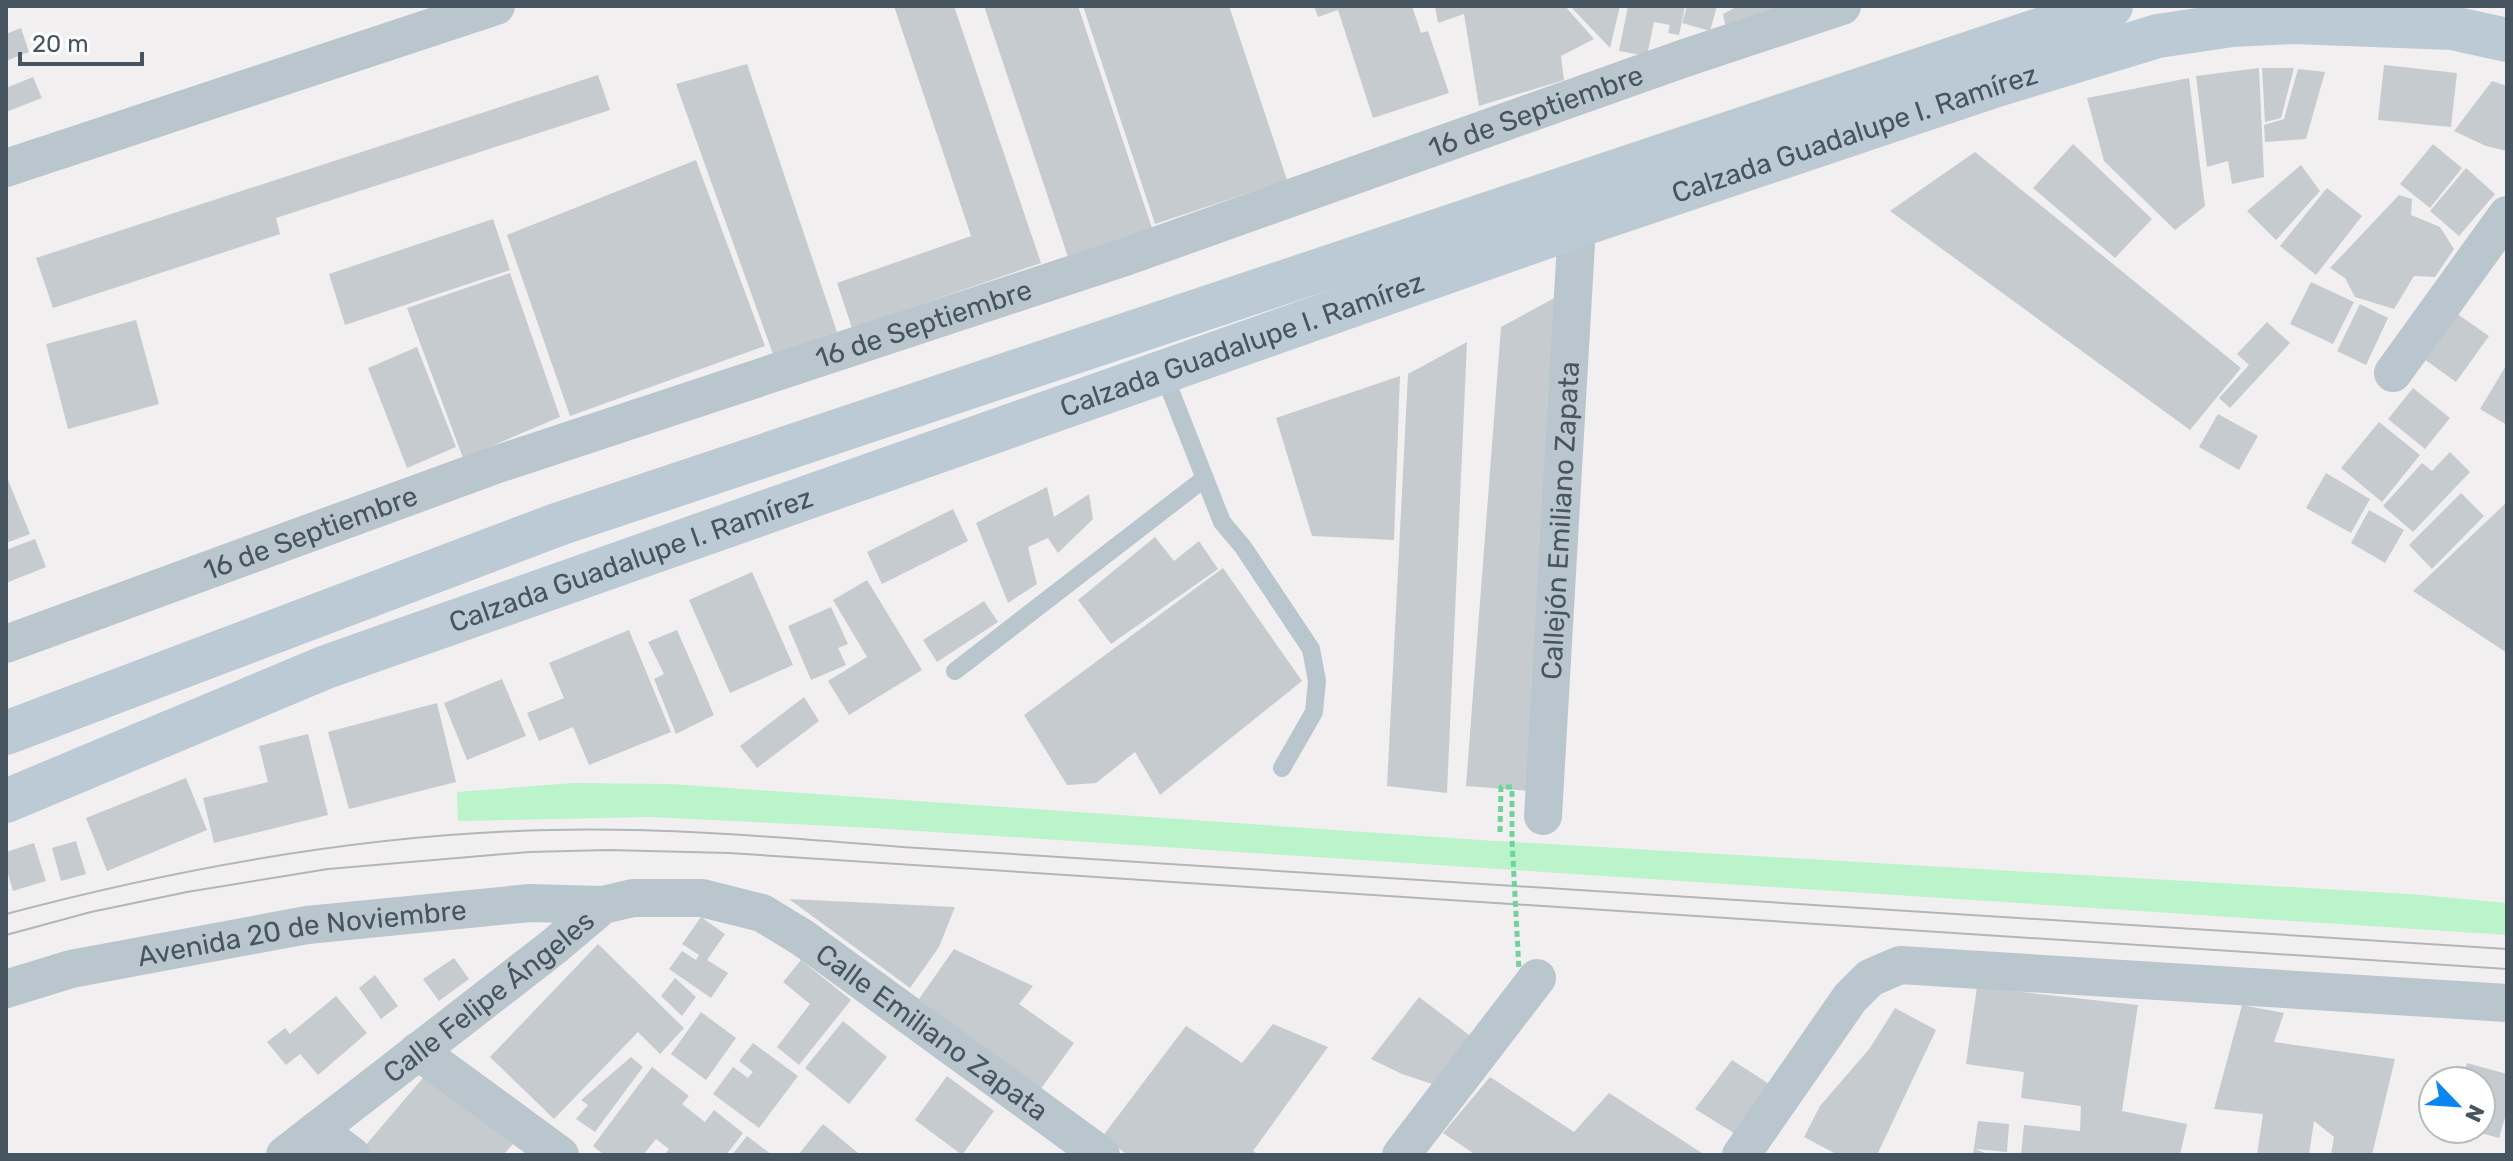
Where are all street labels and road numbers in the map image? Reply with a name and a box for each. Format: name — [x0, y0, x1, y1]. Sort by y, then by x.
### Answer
street label: 16 de Septiembre — [1424, 58, 1648, 165]
street label: Calzada Guadalupe I. Ramírez — [1668, 58, 2041, 210]
street label: Calzada Guadalupe I. Ramírez — [1056, 265, 1428, 424]
street label: 16 de Septiembre — [811, 273, 1036, 375]
street label: Callejón Emiliano Zapata — [1535, 360, 1586, 681]
street label: 16 de Septiembre — [199, 479, 422, 587]
street label: Calzada Guadalupe I. Ramírez — [445, 481, 817, 639]
street label: Avenida 20 de Noviembre — [135, 893, 468, 973]
street label: Calle Felipe Ángeles — [377, 904, 601, 1090]
street label: Calle Emiliano Zapata — [810, 937, 1054, 1128]

